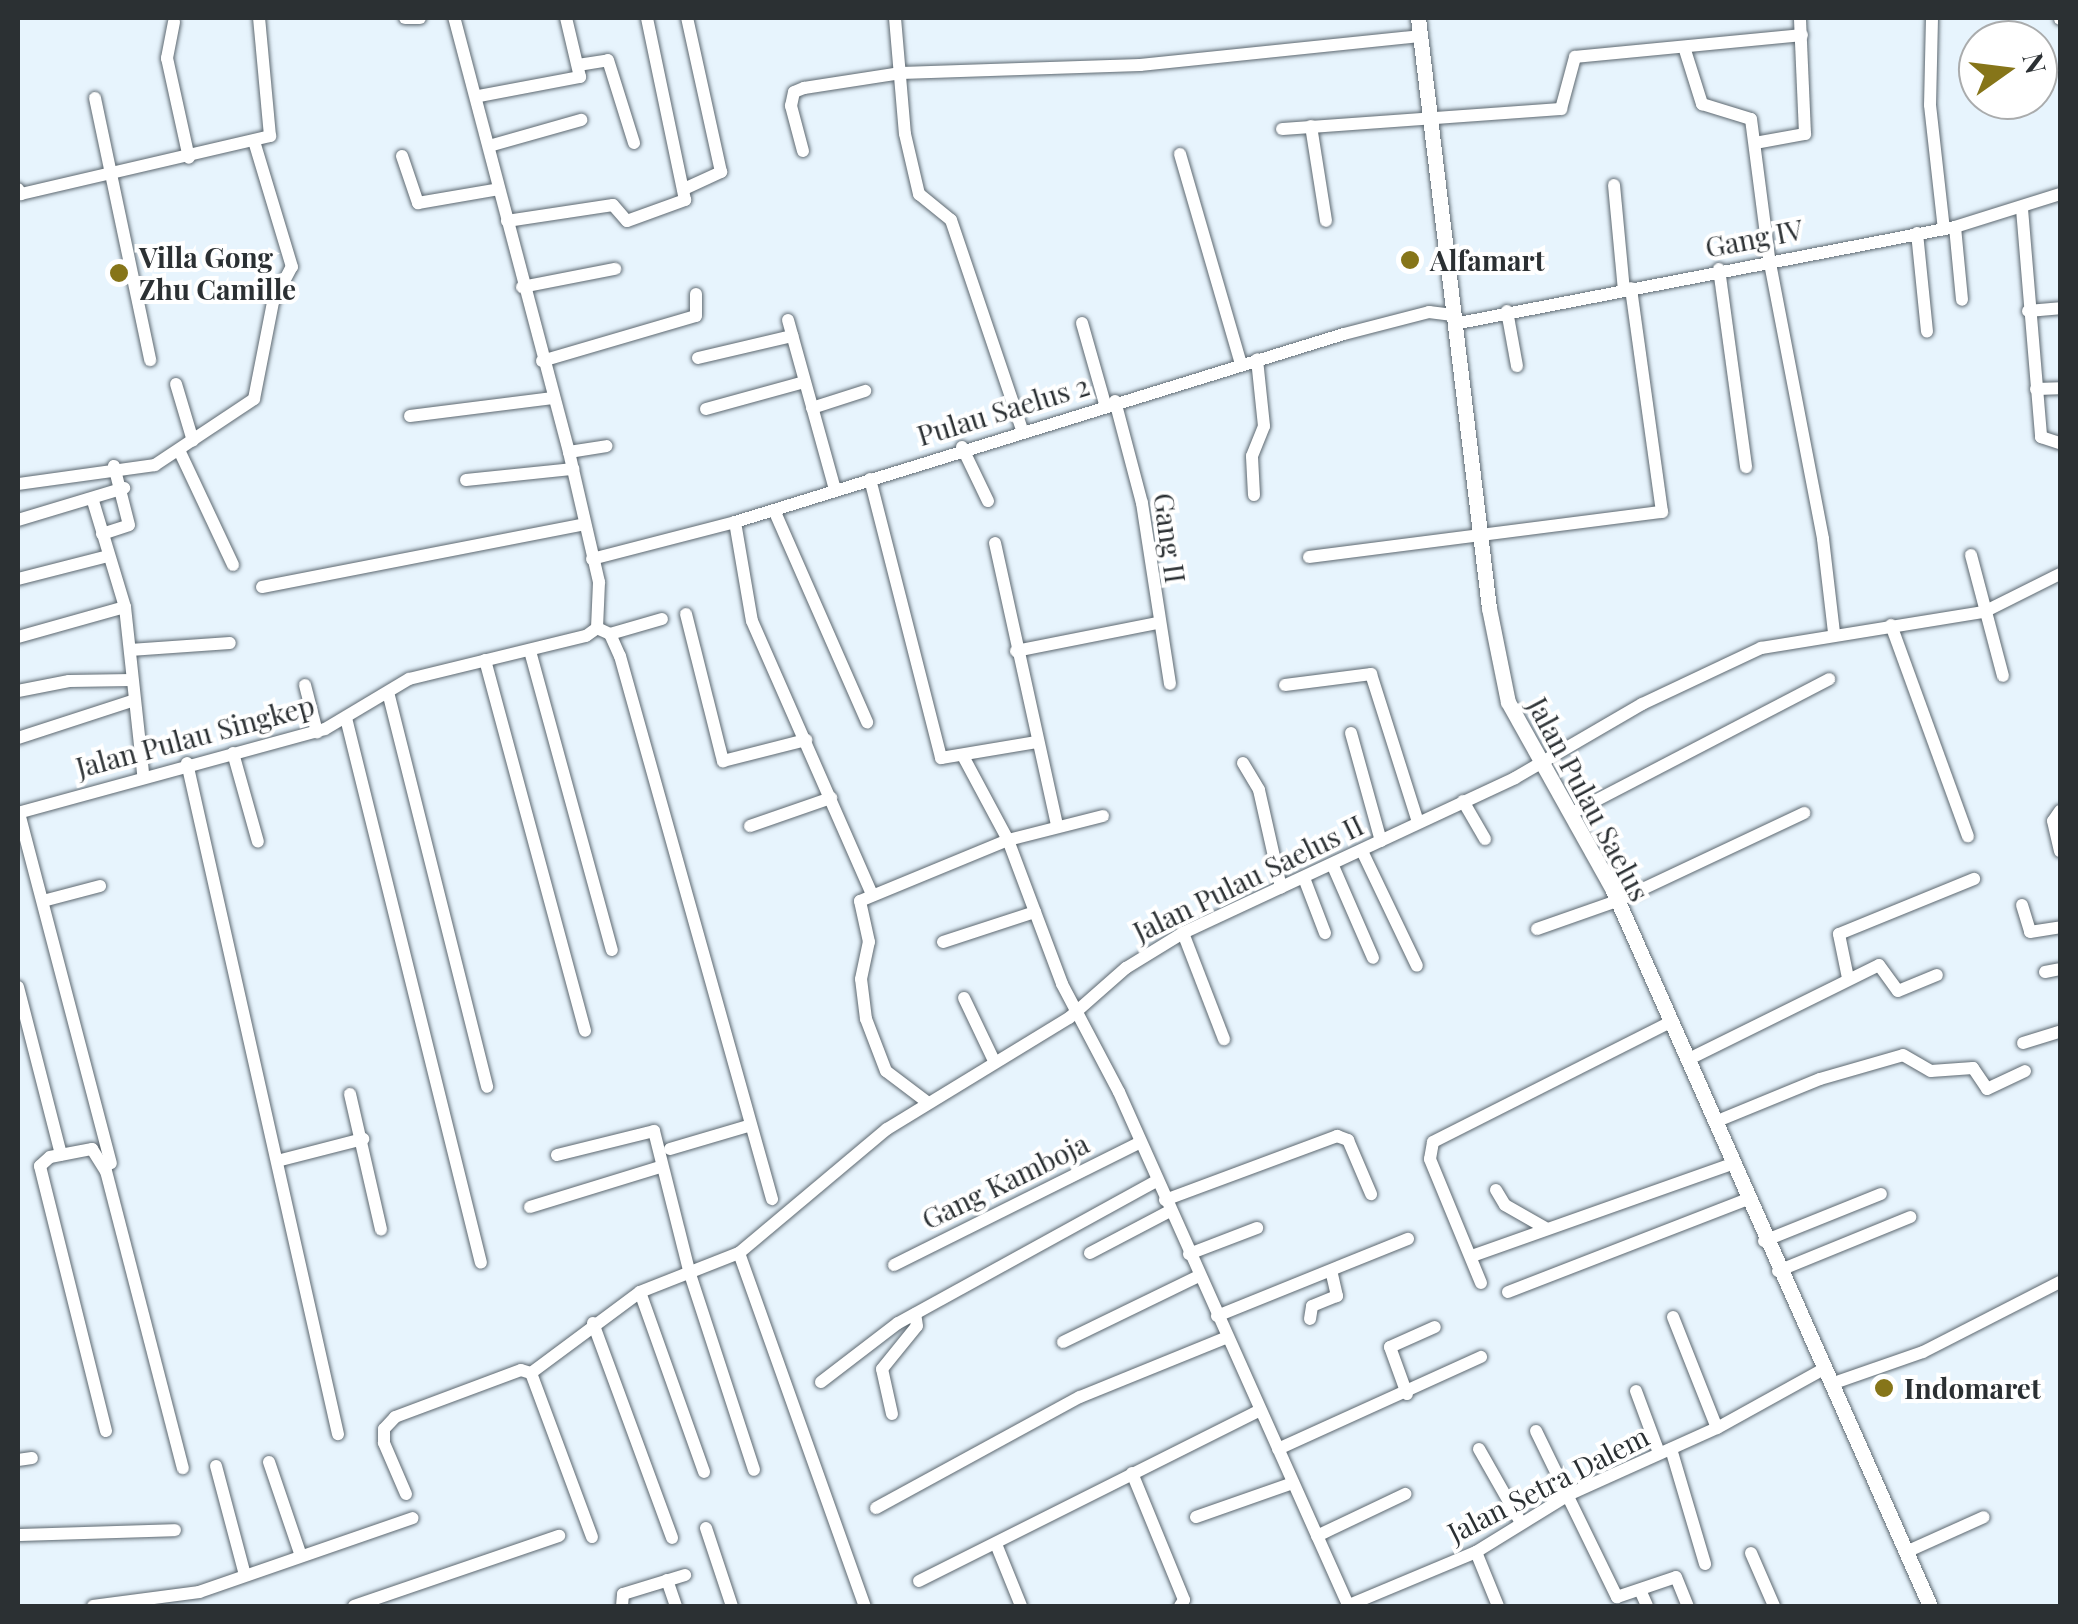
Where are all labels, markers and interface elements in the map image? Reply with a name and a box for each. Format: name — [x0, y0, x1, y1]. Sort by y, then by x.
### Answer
north arrow — [1958, 20, 2058, 120]
text: N — [2015, 49, 2056, 77]
street label: Gang IV — [1702, 212, 1806, 264]
place label: Villa Gong Zhu Camille — [139, 240, 296, 306]
place label: Alfamart — [1430, 243, 1545, 277]
marker: Alfamart — [1399, 249, 1421, 271]
marker: Villa Gong Zhu Camille — [108, 262, 130, 284]
street label: Pulau Saelus 2 — [913, 368, 1093, 452]
street label: Gang II — [1147, 491, 1193, 585]
street label: Jalan Pulau Singkep — [72, 688, 318, 784]
street label: Jalan Pulau Saelus — [1521, 691, 1657, 907]
street label: Jalan Pulau Saelus II — [1127, 808, 1369, 948]
street label: Gang Kamboja — [916, 1126, 1094, 1236]
place label: Indomaret — [1904, 1371, 2041, 1405]
marker: Indomaret — [1873, 1377, 1895, 1399]
street label: Jalan Setra Dalem — [1442, 1419, 1654, 1549]

